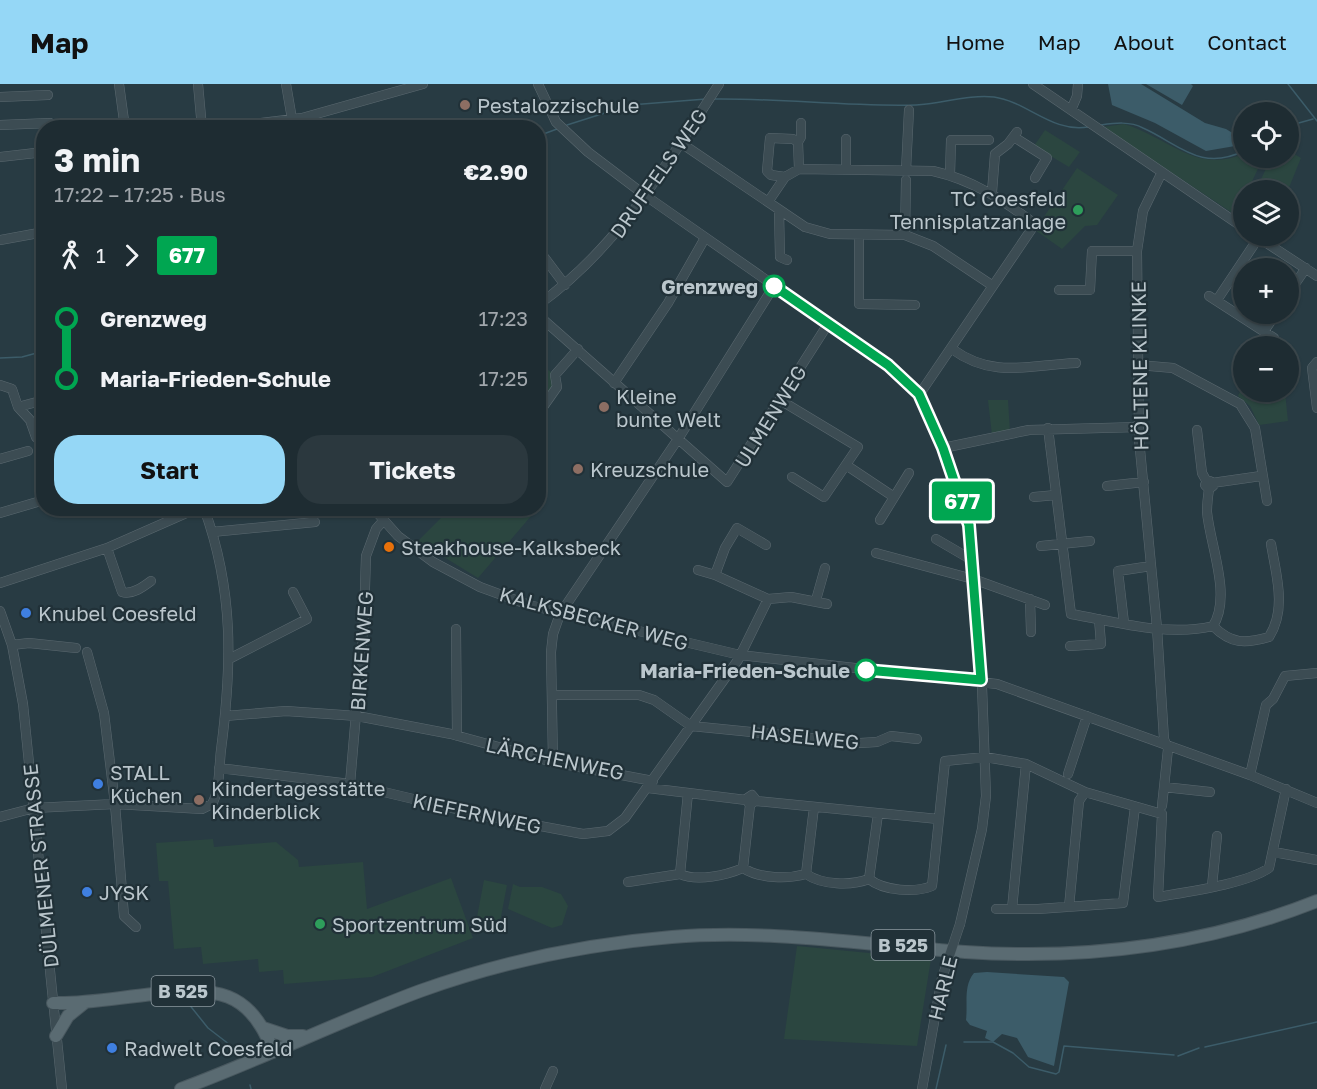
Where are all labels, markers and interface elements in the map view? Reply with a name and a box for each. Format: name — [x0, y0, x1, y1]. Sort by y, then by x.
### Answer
text: Map — [30, 26, 88, 59]
text: Home — [945, 29, 1005, 55]
text: Map — [1038, 29, 1081, 55]
text: About — [1114, 29, 1174, 55]
text: Contact — [1207, 29, 1287, 55]
place label: Pestalozzischule — [477, 93, 639, 117]
marker: Pestalozzischule — [458, 98, 472, 112]
map controls — [1233, 102, 1299, 402]
button: locate — [1233, 102, 1299, 168]
street label: DRUFFELS WEG — [605, 104, 711, 242]
text: 3 min — [54, 140, 140, 179]
text: €2.90 — [464, 158, 528, 185]
button: layers — [1233, 180, 1299, 246]
text: 17:22 – 17:25 · Bus — [54, 182, 226, 206]
place label: TC Coesfeld Tennisplatzanlage — [890, 186, 1066, 233]
marker: TC Coesfeld Tennisplatzanlage — [1071, 203, 1085, 217]
icon: walk — [54, 239, 87, 272]
icon: forward — [115, 239, 148, 272]
text: 677 — [169, 242, 205, 268]
text: 1 — [96, 243, 106, 267]
button: + — [1233, 258, 1299, 324]
place label: Grenzweg — [661, 274, 758, 298]
marker: Grenzweg — [763, 275, 785, 297]
street label: HÖLTENE KLINKE — [1126, 281, 1152, 451]
text: Grenzweg — [100, 305, 207, 332]
text: 17:23 — [478, 306, 528, 330]
button: − — [1233, 336, 1299, 402]
street label: ULMENWEG — [729, 360, 811, 472]
text: Maria-Frieden-Schule — [100, 365, 331, 392]
text: 17:25 — [479, 366, 528, 390]
place label: Kleine bunte Welt — [616, 384, 721, 431]
marker: Kleine bunte Welt — [597, 400, 611, 414]
button: Start — [54, 435, 285, 504]
button: Tickets — [297, 435, 528, 504]
place label: Kreuzschule — [590, 457, 709, 481]
marker: Kreuzschule — [571, 462, 585, 476]
line badge: 677 — [928, 482, 996, 520]
text: 677 — [944, 488, 980, 514]
place label: Steakhouse-Kalksbeck — [401, 535, 621, 559]
marker: Steakhouse-Kalksbeck — [382, 540, 396, 554]
street label: KALKSBECKER WEG — [497, 581, 691, 655]
street label: BIRKENWEG — [345, 590, 377, 712]
place label: Knubel Coesfeld — [38, 601, 197, 625]
marker: Knubel Coesfeld — [19, 606, 33, 620]
place label: Maria-Frieden-Schule — [640, 658, 850, 682]
marker: Maria-Frieden-Schule — [855, 659, 877, 681]
street label: HASELWEG — [750, 718, 860, 754]
street label: LÄRCHENWEG — [484, 732, 626, 784]
place label: STALL Küchen — [110, 760, 183, 807]
street label: DÜLMENER STRASSE — [17, 763, 63, 969]
place label: Kindertagesstätte Kinderblick — [211, 776, 385, 823]
marker: STALL Küchen — [91, 777, 105, 791]
street label: KIEFERNWEG — [411, 788, 543, 838]
marker: Kindertagesstätte Kinderblick — [192, 793, 206, 807]
place label: JYSK — [99, 880, 149, 904]
marker: JYSK — [80, 885, 94, 899]
place label: Sportzentrum Süd — [332, 912, 507, 936]
marker: Sportzentrum Süd — [313, 917, 327, 931]
road number: B 525 — [872, 930, 934, 960]
street label: HARLE — [922, 953, 962, 1023]
road number: B 525 — [152, 976, 214, 1006]
place label: Radwelt Coesfeld — [124, 1036, 293, 1060]
marker: Radwelt Coesfeld — [105, 1041, 119, 1055]

